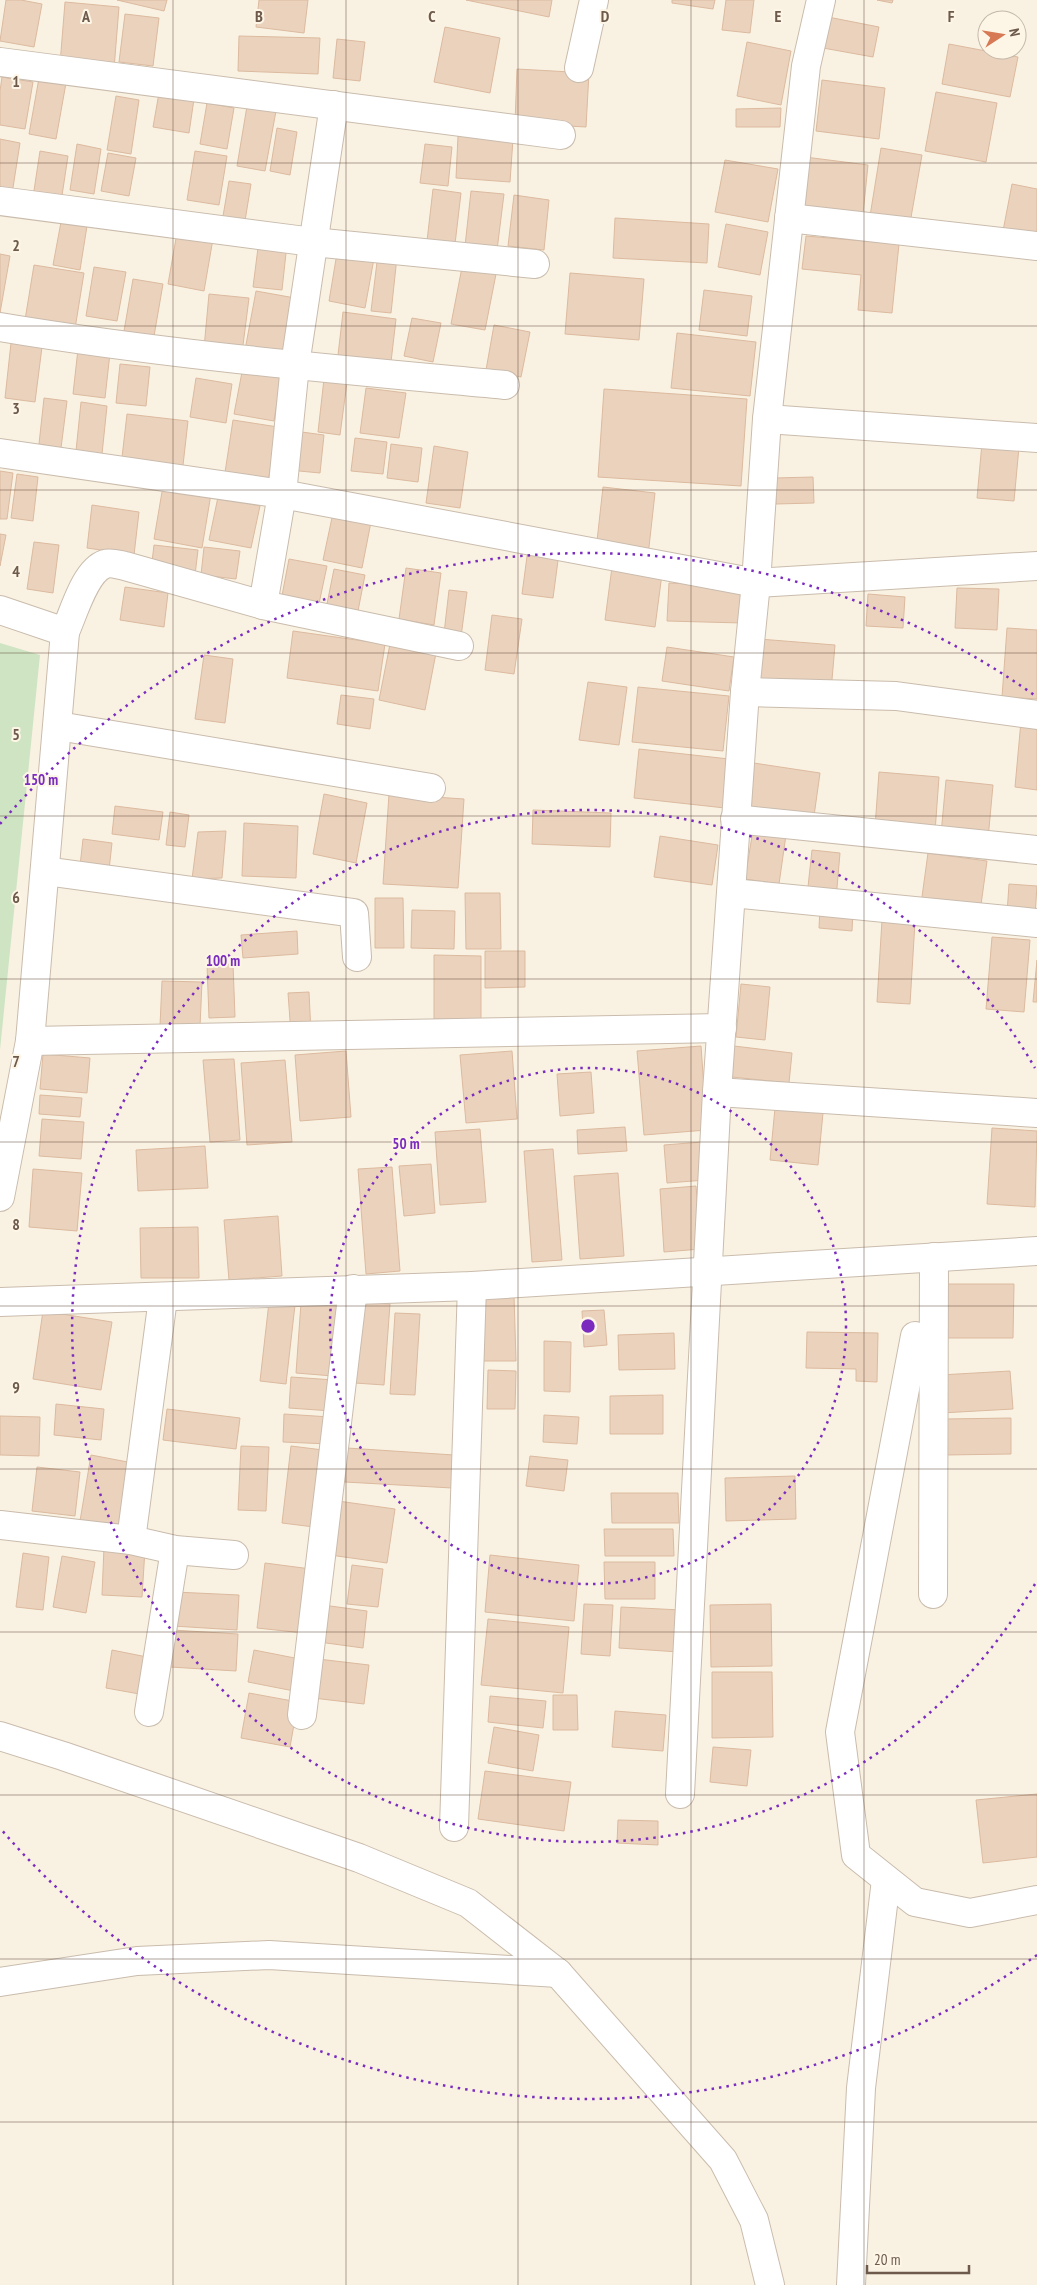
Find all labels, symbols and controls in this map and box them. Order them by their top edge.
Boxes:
text: A [81,6,91,26]
text: B [255,6,263,26]
text: C [428,6,436,26]
text: D [601,6,610,26]
text: E [775,6,782,26]
text: F [948,6,955,26]
north arrow [977,10,1027,60]
text: N [1005,27,1024,38]
text: 1 [12,71,20,91]
text: 2 [12,235,20,255]
text: 3 [12,398,20,418]
text: 4 [12,561,20,581]
text: 5 [12,724,20,744]
text: 150 m [24,770,58,789]
text: 6 [12,887,20,907]
text: 100 m [206,951,240,970]
text: 7 [12,1051,20,1071]
text: 50 m [392,1134,420,1153]
text: 8 [12,1214,20,1234]
centre of rings [579,1317,597,1335]
text: 9 [12,1377,20,1397]
scale bar [867,2242,970,2274]
text: 20 m [874,2250,900,2269]

